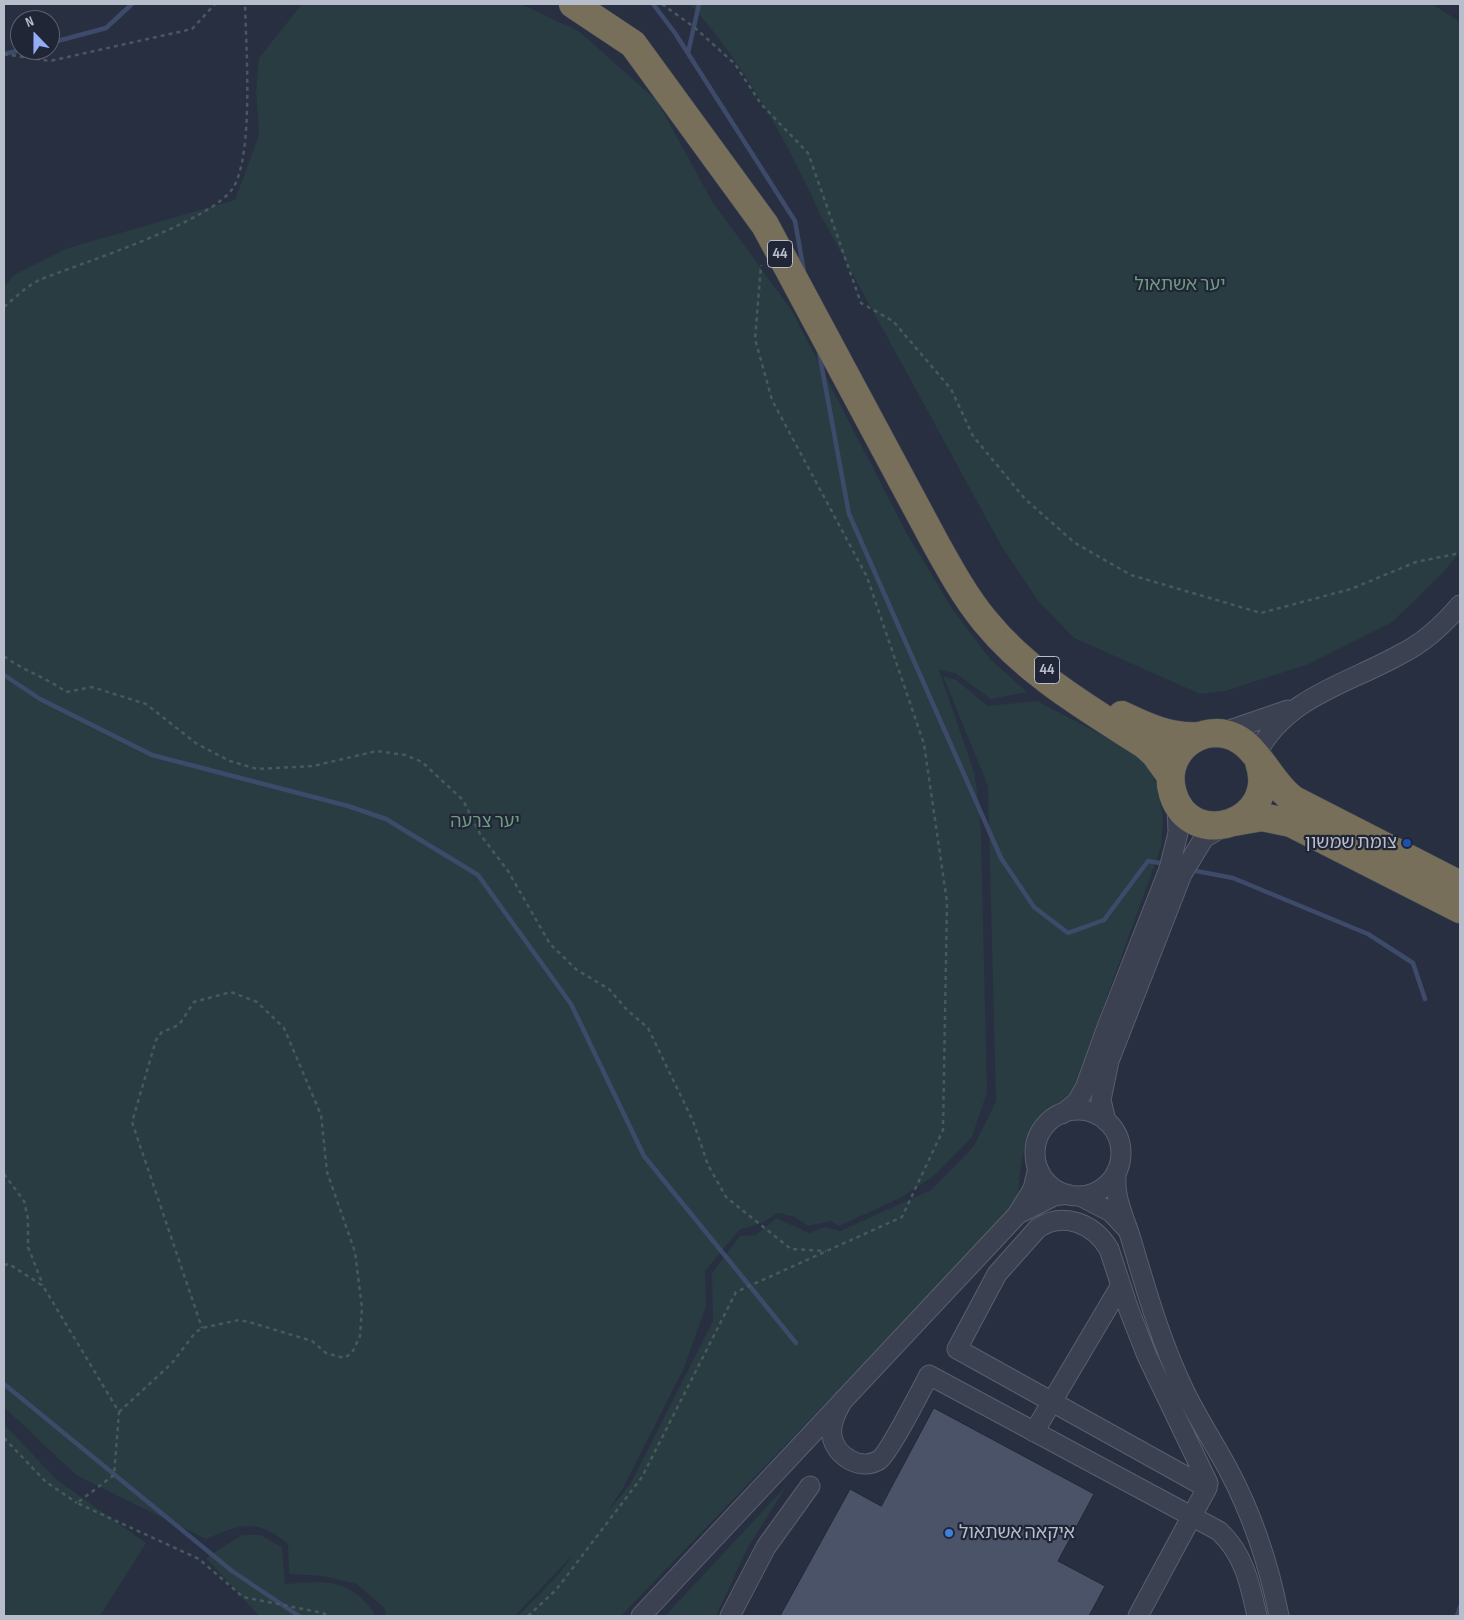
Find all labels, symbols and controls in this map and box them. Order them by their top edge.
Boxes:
north arrow [10,10,60,60]
text: N [23,12,36,31]
road number: 44 [768,240,792,268]
park label: יער אשתאול [1135,274,1225,296]
road number: 44 [1034,656,1060,684]
park label: יער צרעה [450,811,520,833]
place label: צומת שמשון [1305,832,1397,854]
marker: צומת שמשון [1401,837,1413,849]
place label: איקאה אשתאול [959,1522,1075,1544]
marker: איקאה אשתאול [943,1527,955,1539]

